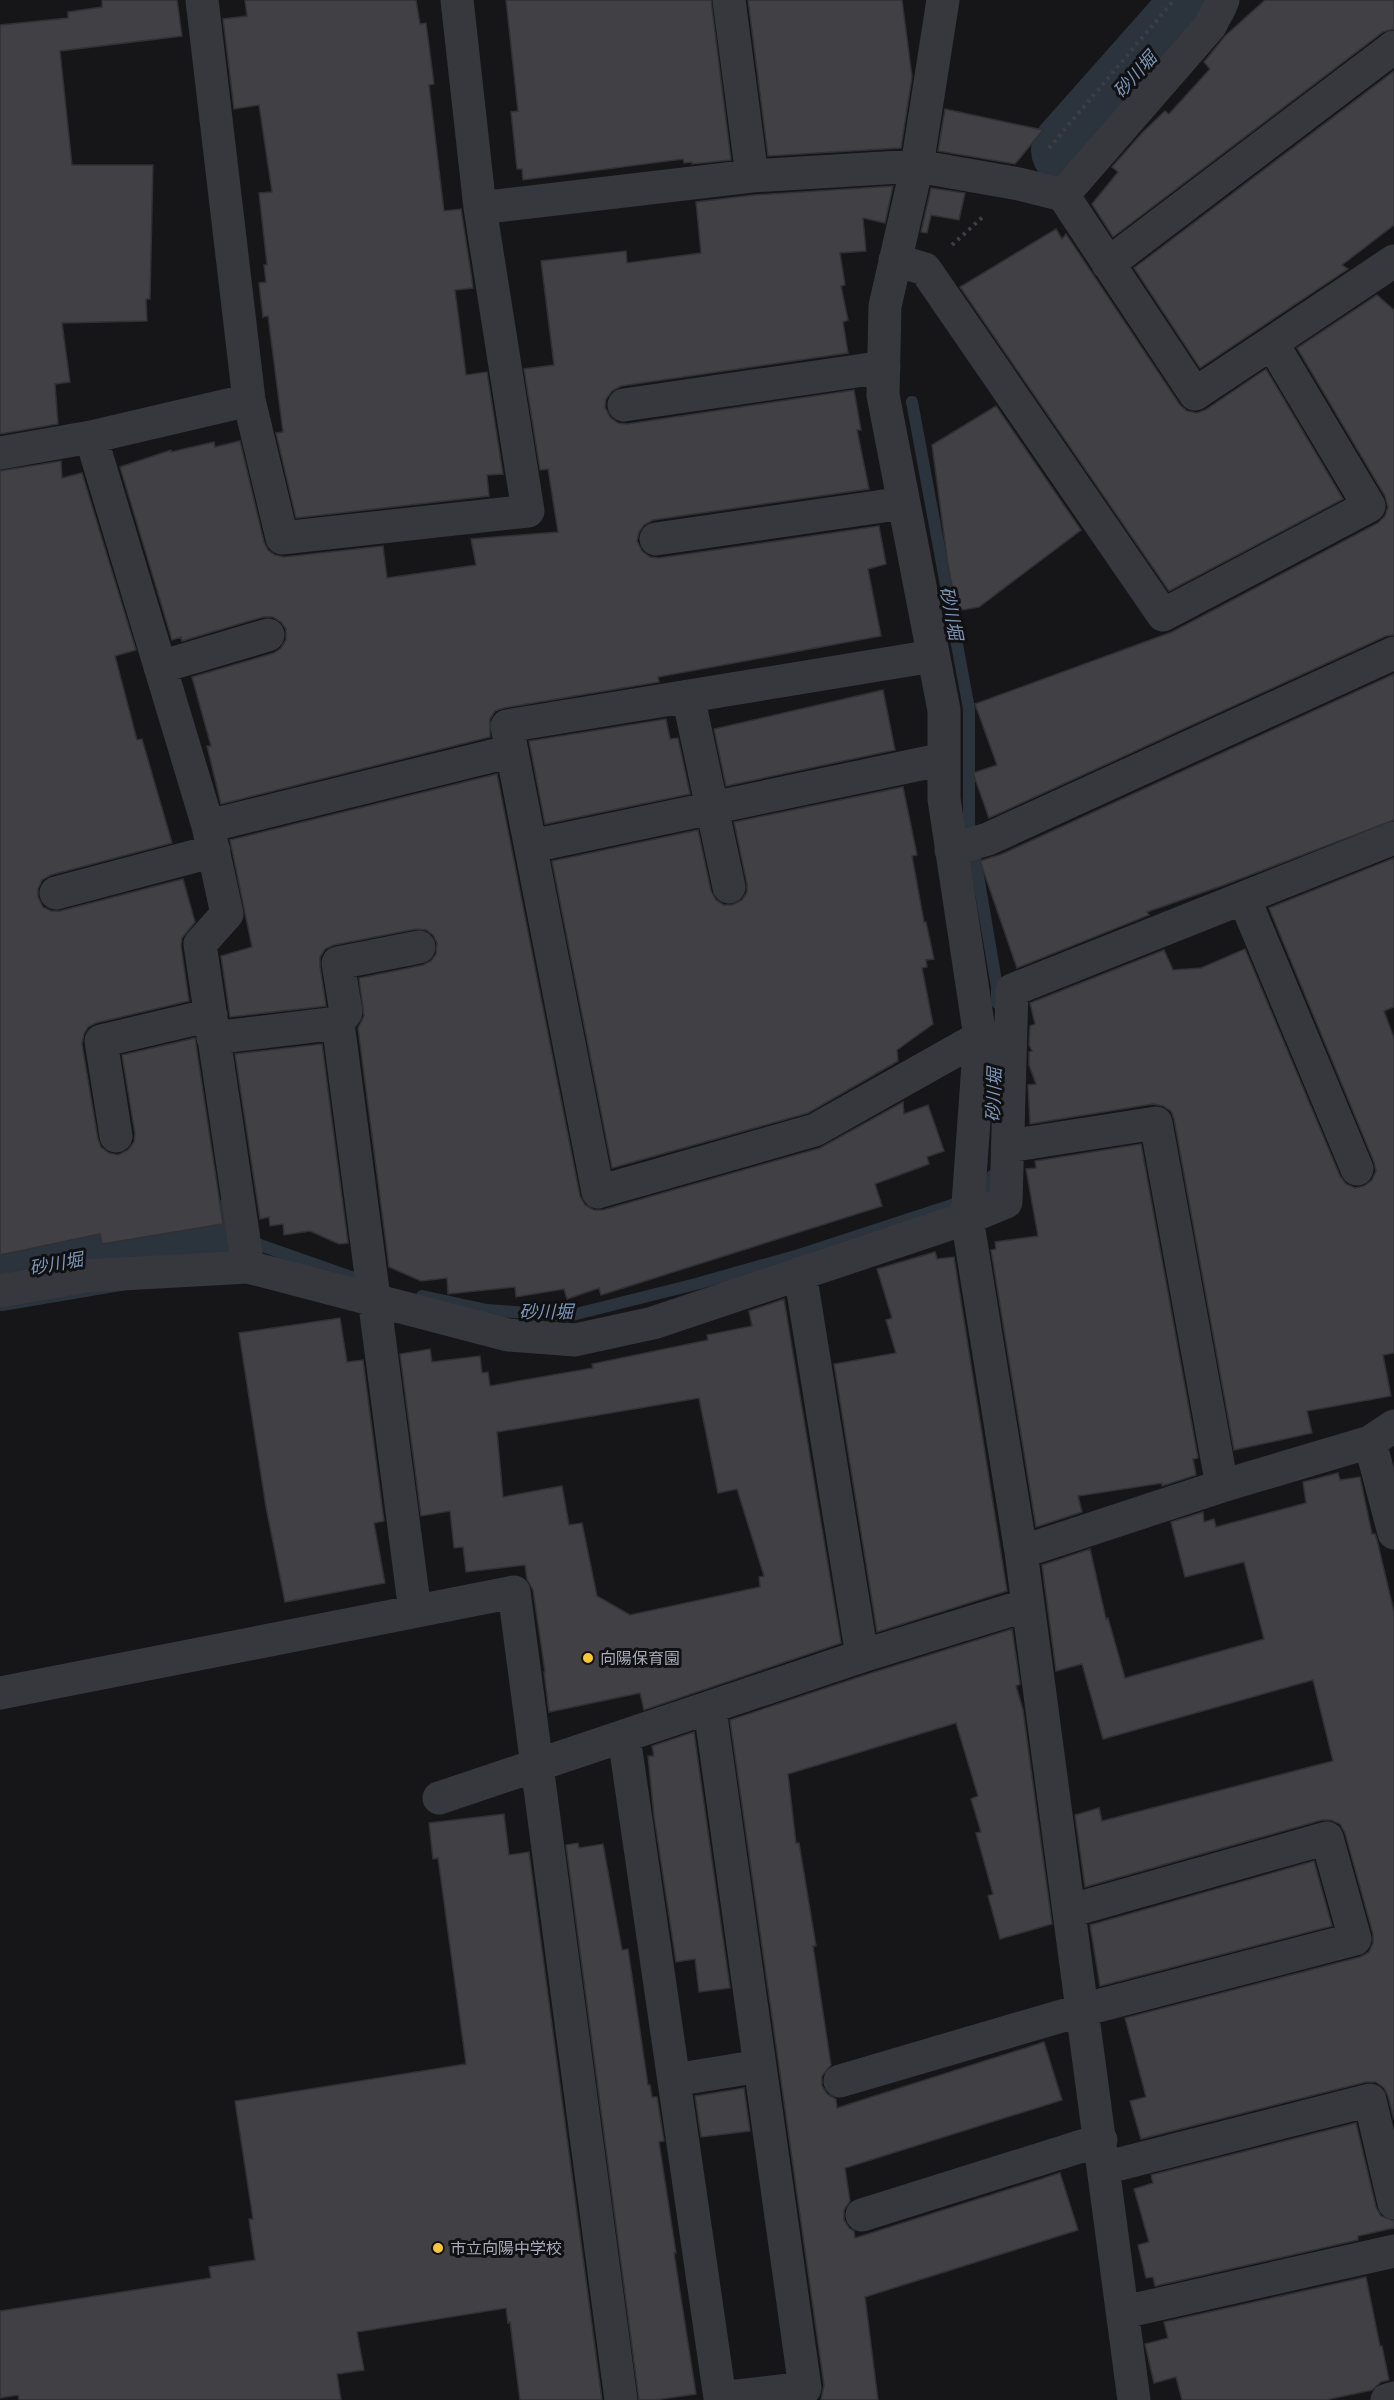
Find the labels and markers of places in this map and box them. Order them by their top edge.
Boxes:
place label: 向陽保育園 [600,1647,680,1670]
marker: 向陽保育園 [581,1651,595,1665]
place label: 市立向陽中学校 [450,2237,562,2260]
marker: 市立向陽中学校 [431,2241,445,2255]

